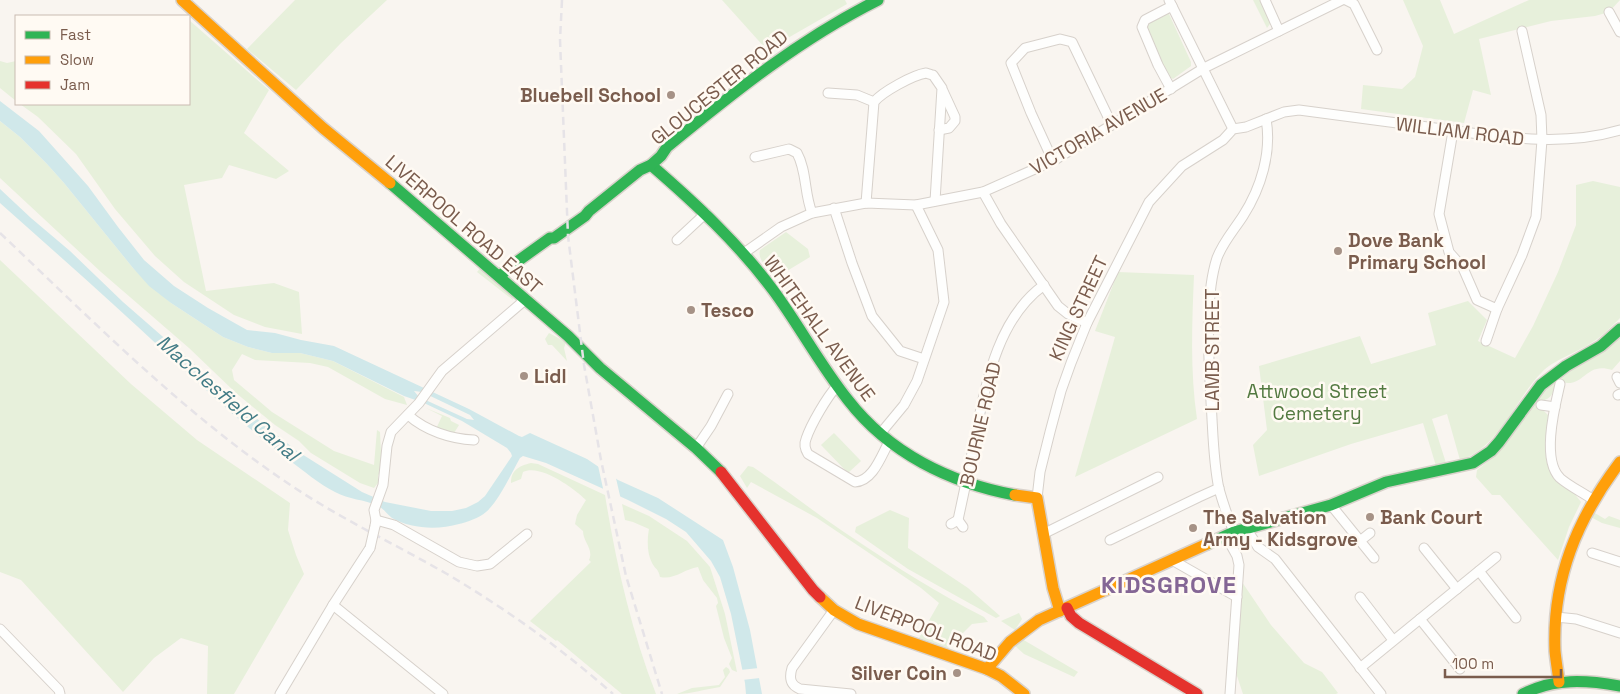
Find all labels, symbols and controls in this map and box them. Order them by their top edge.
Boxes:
legend [15,15,190,105]
street label: GLOUCESTER ROAD [646,24,793,151]
text: Fast [60,25,91,44]
text: Slow [60,50,94,69]
text: Jam [60,75,90,94]
street label: VICTORIA AVENUE [1025,82,1171,181]
place label: Bluebell School [520,83,661,108]
marker: Bluebell School [665,89,677,101]
street label: WILLIAM ROAD [1394,111,1525,152]
street label: LIVERPOOL ROAD EAST [380,149,547,299]
place label: Dove Bank Primary School [1348,228,1486,275]
marker: Dove Bank Primary School [1332,245,1344,257]
street label: WHITEHALL AVENUE [758,250,881,406]
street label: KING STREET [1043,252,1114,365]
street label: LAMB STREET [1200,288,1225,412]
place label: Tesco [701,298,754,323]
marker: Tesco [685,304,697,316]
water label: Macclesfield Canal [151,329,306,468]
street label: BOURNE ROAD [954,359,1007,489]
place label: Lidl [534,364,567,389]
marker: Lidl [518,370,530,382]
park label: Attwood Street Cemetery [1247,379,1387,426]
place label: The Salvation Army - Kidsgrove [1203,505,1358,552]
place label: Bank Court [1380,505,1483,530]
marker: Bank Court [1364,511,1376,523]
marker: The Salvation Army - Kidsgrove [1187,522,1199,534]
district label: KIDSGROVE [1101,569,1237,600]
street label: LIVERPOOL ROAD [851,590,1000,667]
scale bar [1445,646,1561,678]
text: 100 m [1452,654,1494,673]
place label: Silver Coin [851,661,947,686]
marker: Silver Coin [951,667,963,679]

